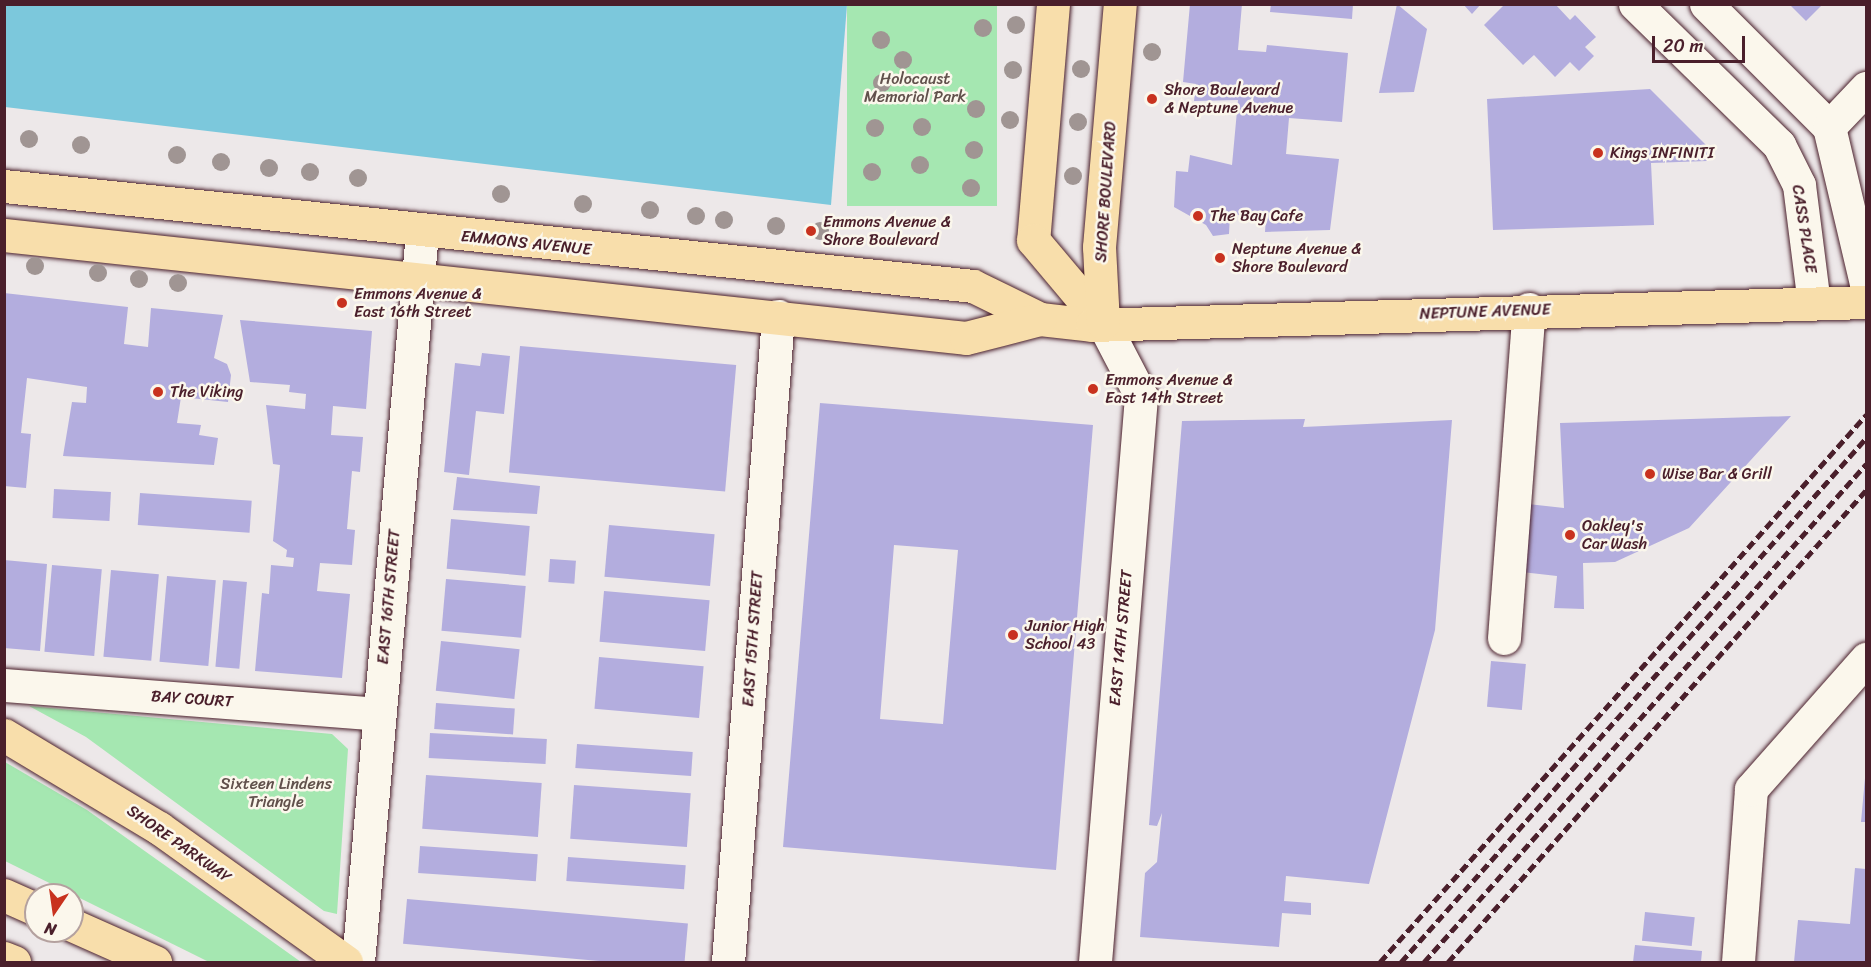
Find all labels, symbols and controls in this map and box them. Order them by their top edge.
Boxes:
scale bar [1655,24,1748,62]
text: 20 m [1663,30,1703,62]
park label: Holocaust Memorial Park [864,69,966,107]
place label: Shore Boulevard & Neptune Avenue [1164,80,1293,118]
marker: Shore Boulevard & Neptune Avenue [1145,92,1159,106]
street label: SHORE BOULEVARD [1092,121,1120,263]
place label: Kings INFINITI [1610,143,1714,163]
marker: Kings INFINITI [1591,146,1605,160]
street label: CASS PLACE [1788,183,1820,275]
place label: The Bay Cafe [1210,206,1304,226]
marker: The Bay Cafe [1191,209,1205,223]
place label: Emmons Avenue & Shore Boulevard [823,212,950,250]
marker: Emmons Avenue & Shore Boulevard [804,224,818,238]
street label: EMMONS AVENUE [460,227,592,259]
place label: Neptune Avenue & Shore Boulevard [1232,239,1361,277]
marker: Neptune Avenue & Shore Boulevard [1213,251,1227,265]
place label: Emmons Avenue & East 16th Street [354,284,481,322]
marker: Emmons Avenue & East 16th Street [335,296,349,310]
street label: NEPTUNE AVENUE [1419,300,1551,324]
place label: Emmons Avenue & East 14th Street [1105,370,1232,408]
place label: The Viking [170,382,243,402]
marker: Emmons Avenue & East 14th Street [1086,382,1100,396]
marker: The Viking [151,385,165,399]
place label: Wise Bar & Grill [1662,464,1772,484]
marker: Wise Bar & Grill [1643,467,1657,481]
place label: Oakley's Car Wash [1582,516,1647,554]
street label: EAST 16TH STREET [373,528,405,666]
marker: Oakley's Car Wash [1563,528,1577,542]
street label: EAST 14TH STREET [1105,568,1137,708]
street label: EAST 15TH STREET [739,570,767,708]
place label: Junior High School 43 [1025,616,1105,654]
marker: Junior High School 43 [1006,628,1020,642]
street label: BAY COURT [150,687,234,711]
park label: Sixteen Lindens Triangle [220,774,332,812]
street label: SHORE PARKWAY [123,801,235,887]
north arrow [24,883,84,943]
text: N [42,914,59,944]

